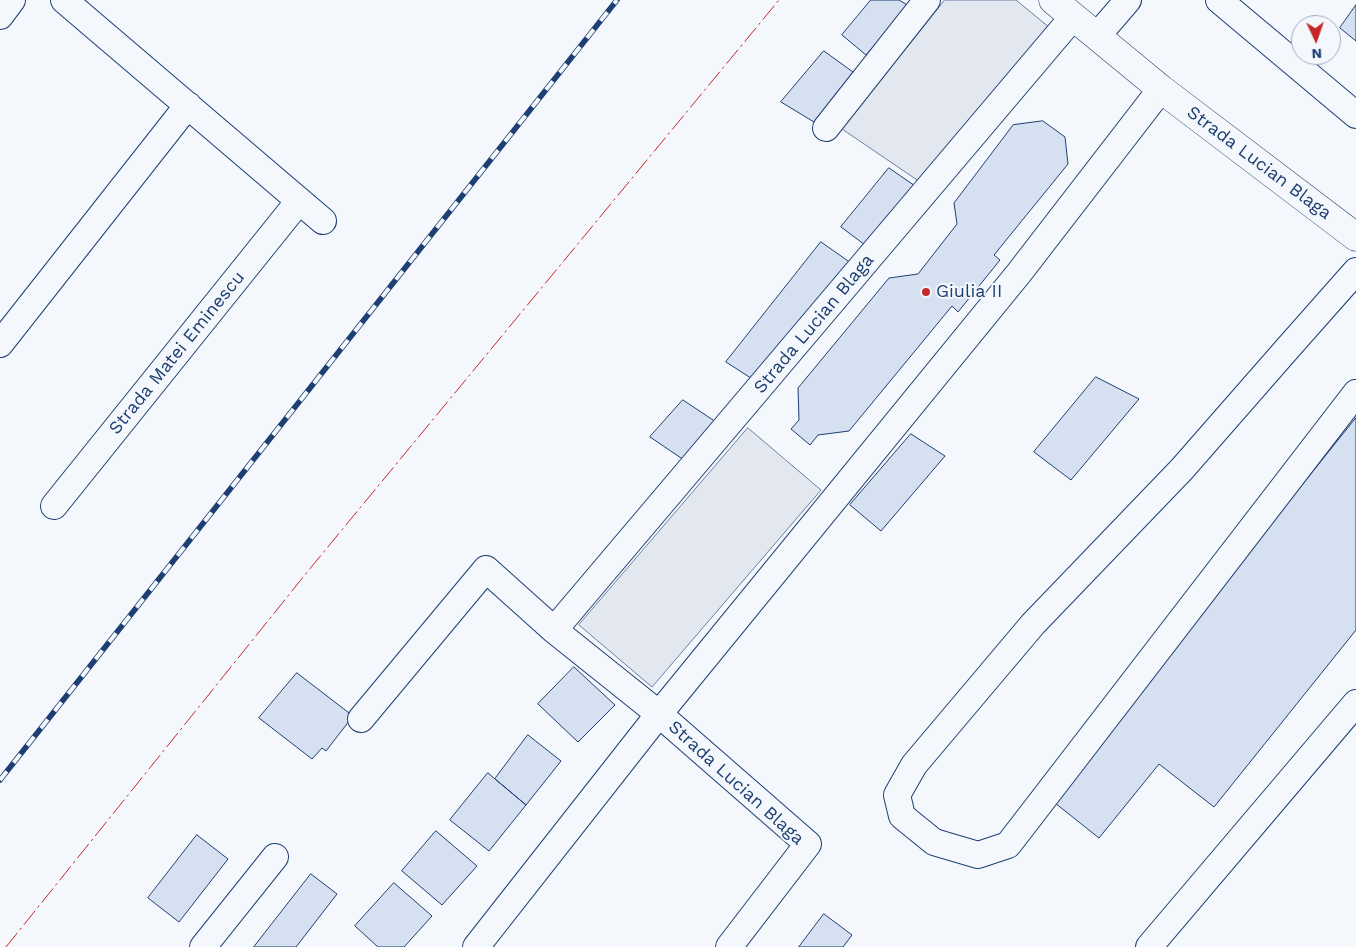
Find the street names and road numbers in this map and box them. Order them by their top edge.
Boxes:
street label: Strada Lucian Blaga [1183,102,1335,224]
street label: Strada Lucian Blaga [749,250,879,398]
street label: Strada Matei Eminescu [105,267,249,439]
street label: Strada Lucian Blaga [664,716,808,850]

